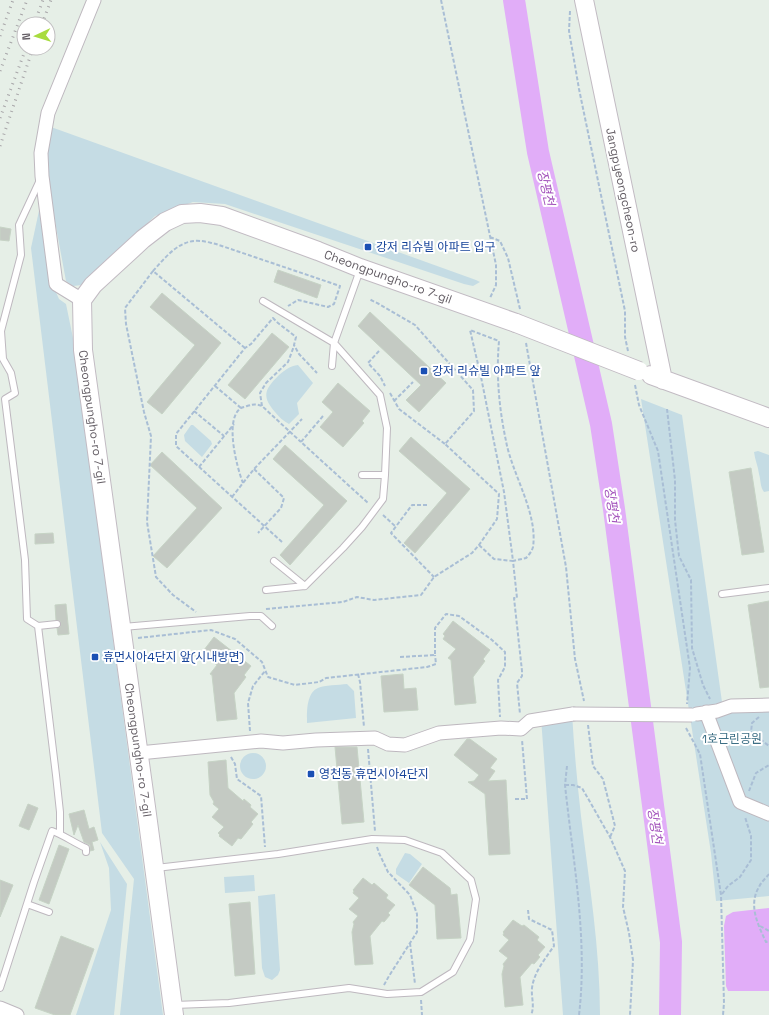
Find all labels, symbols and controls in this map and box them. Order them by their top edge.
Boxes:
north arrow [16,16,56,56]
text: N [19,33,33,41]
street label: Jangpyeongcheon-ro [602,126,644,254]
water label: 장평천 [534,169,559,208]
place label: 강저 리슈빌 아파트 입구 [376,239,496,255]
marker: 강저 리슈빌 아파트 입구 [363,242,373,252]
street label: Cheongpungho-ro 7-gil [322,246,454,308]
street label: Cheongpungho-ro 7-gil [75,349,109,485]
place label: 강저 리슈빌 아파트 앞 [432,363,541,379]
marker: 강저 리슈빌 아파트 앞 [419,366,429,376]
water label: 장평천 [601,486,623,525]
place label: 휴먼시아4단지 앞(시내방면) [103,649,244,665]
marker: 휴먼시아4단지 앞(시내방면) [90,652,100,662]
street label: Cheongpungho-ro 7-gil [121,682,155,818]
park label: 1호근린공원 [702,731,762,747]
place label: 영천동 휴먼시아4단지 [319,766,429,782]
marker: 영천동 휴먼시아4단지 [306,769,316,779]
water label: 장평천 [644,807,666,846]

